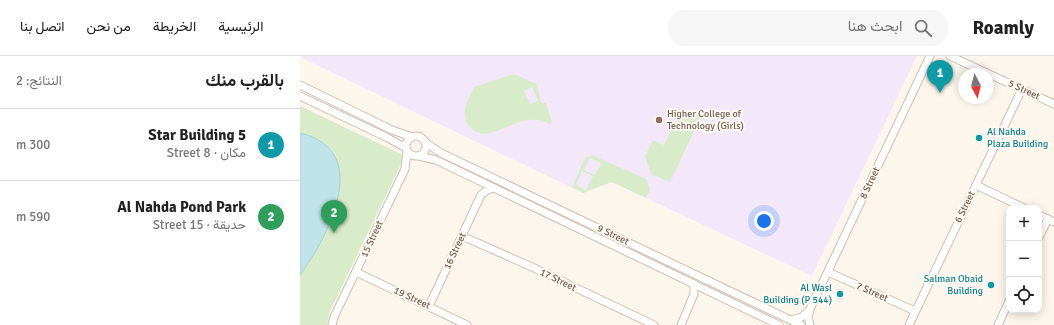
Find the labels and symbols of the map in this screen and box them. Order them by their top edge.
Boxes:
pin: 1 [927,60,953,93]
north arrow [958,68,994,104]
street label: 5 Street [1006,77,1042,103]
place label: Higher College of Technology (Girls) [667,108,744,132]
marker: Higher College of Technology (Girls) [654,115,664,125]
place label: Al Nahda Plaza Building [987,126,1048,150]
marker: Al Nahda Plaza Building [974,133,984,143]
street label: 8 Street [857,165,883,201]
street label: 6 Street [952,189,978,225]
pin: 2 [321,200,347,233]
your location [754,211,774,231]
street label: 15 Street [358,218,386,259]
street label: 9 Street [595,222,631,248]
street label: 16 Street [441,230,469,271]
street label: 17 Street [538,266,579,294]
place label: Salman Obaid Building [924,273,983,297]
street label: 7 Street [854,280,890,305]
marker: Salman Obaid Building [986,280,996,290]
place label: Al Wasl Building (P 544) [763,282,832,306]
street label: 19 Street [392,284,433,312]
marker: Al Wasl Building (P 544) [835,289,845,299]

